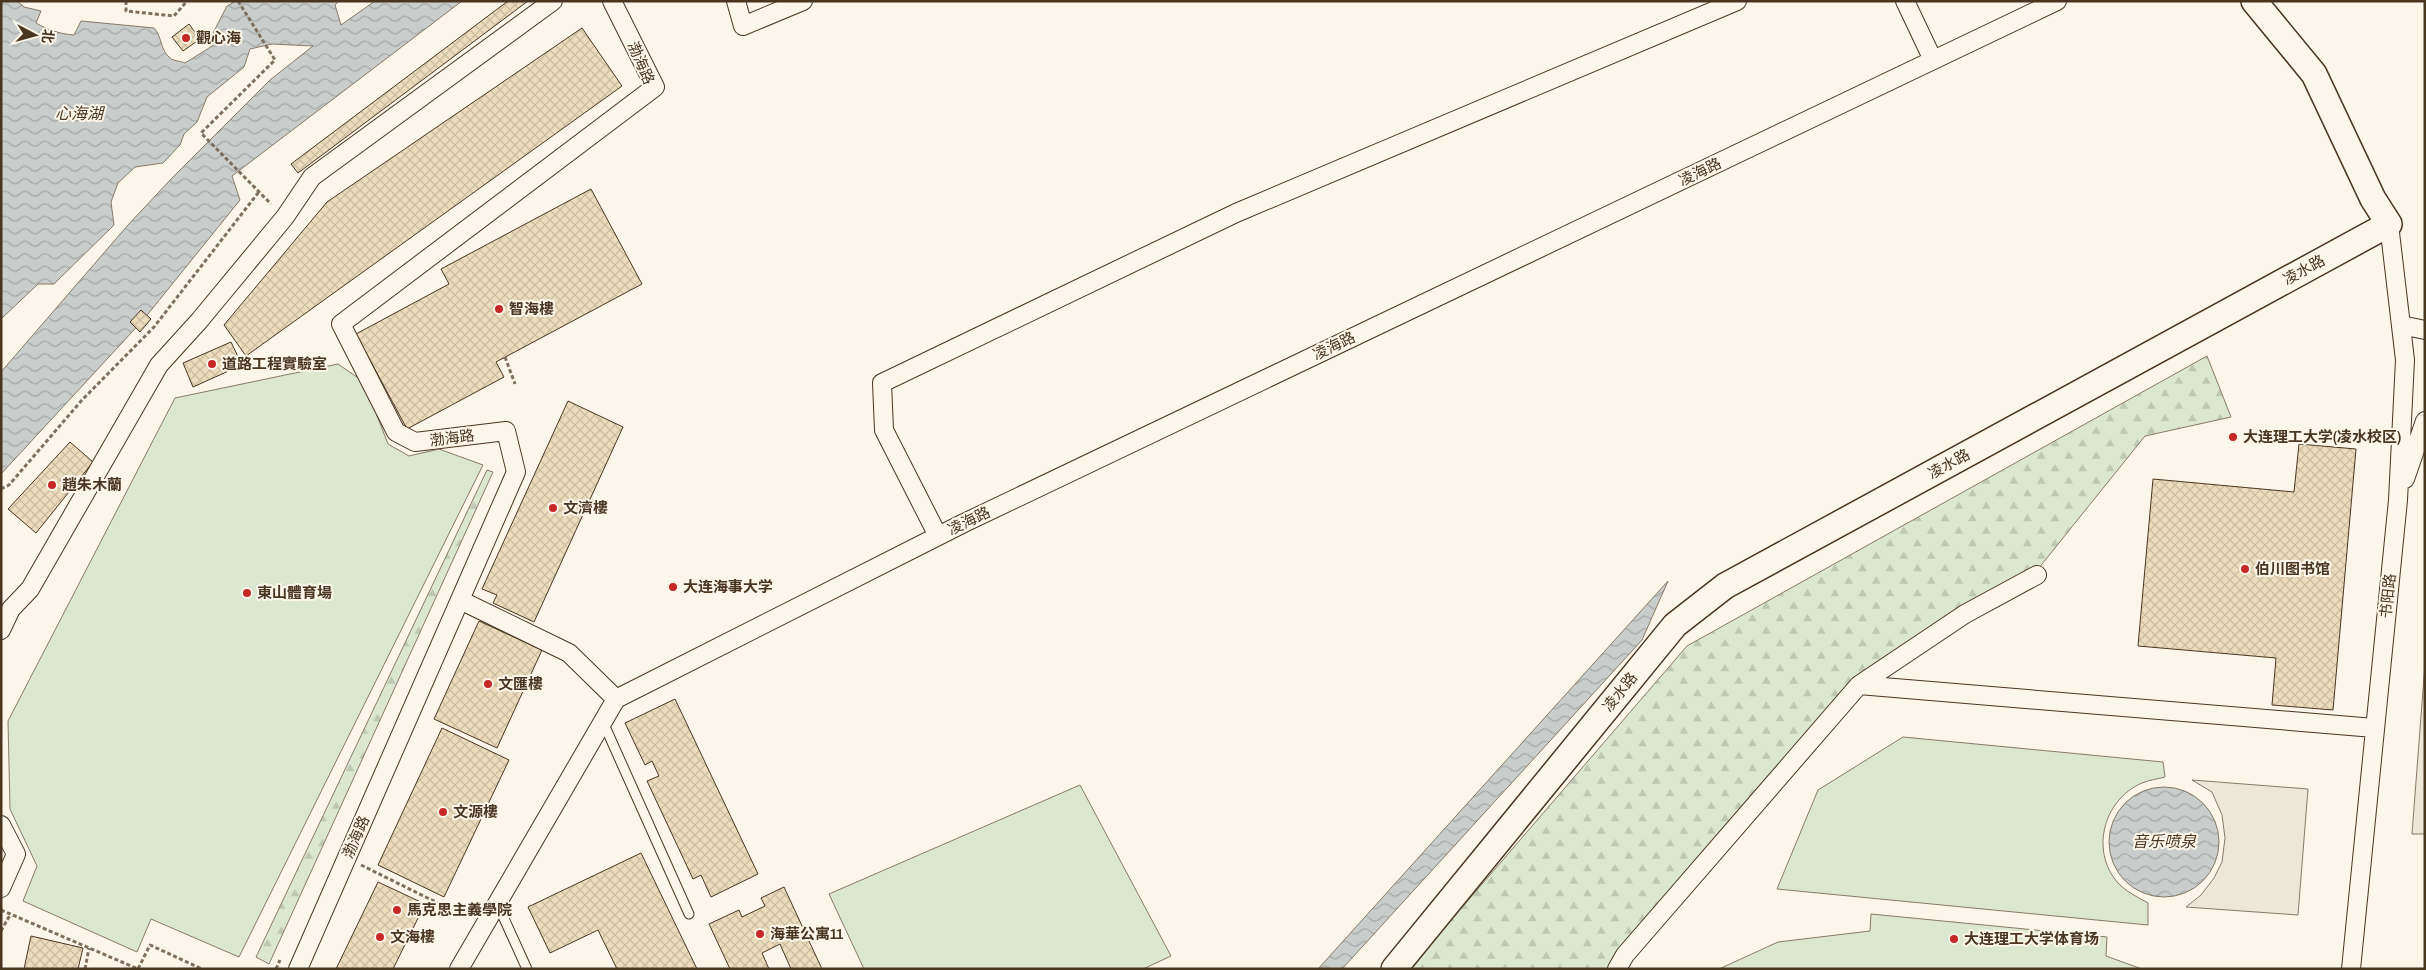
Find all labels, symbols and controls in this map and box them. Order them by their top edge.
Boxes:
north arrow [10,10,60,60]
place label: 觀心海 [196,27,241,48]
text: 北 [38,28,58,44]
marker: 觀心海 [180,32,192,44]
street label: 渤海路 [623,38,660,88]
water label: 心海湖 [55,102,106,124]
street label: 凌海路 [1675,152,1725,191]
street label: 凌水路 [2279,249,2329,290]
place label: 智海樓 [509,298,554,319]
marker: 智海樓 [493,303,505,315]
street label: 凌海路 [1309,326,1359,365]
place label: 道路工程實驗室 [222,353,327,374]
marker: 道路工程實驗室 [206,358,218,370]
street label: 渤海路 [428,424,476,451]
place label: 大连理工大学(凌水校区) [2243,426,2401,447]
marker: 大连理工大学(凌水校区) [2227,431,2239,443]
street label: 凌水路 [1924,443,1974,484]
place label: 趙朱木蘭 [62,474,122,495]
marker: 趙朱木蘭 [46,479,58,491]
place label: 文濟樓 [563,497,608,518]
street label: 凌海路 [944,501,994,540]
marker: 文濟樓 [547,502,559,514]
place label: 伯川图书馆 [2255,558,2330,579]
marker: 伯川图书馆 [2239,563,2251,575]
street label: 书阳路 [2375,572,2400,619]
place label: 大连海事大学 [683,576,773,597]
marker: 大连海事大学 [667,581,679,593]
place label: 東山體育場 [257,582,332,603]
marker: 東山體育場 [241,587,253,599]
street label: 凌水路 [1597,668,1642,716]
place label: 文匯樓 [498,673,543,694]
marker: 文匯樓 [482,678,494,690]
place label: 文源樓 [453,801,498,822]
marker: 文源樓 [437,806,449,818]
street label: 渤海路 [337,812,374,862]
water label: 音乐喷泉 [2132,830,2197,852]
place label: 馬克思主義學院 [407,899,512,920]
marker: 馬克思主義學院 [391,904,403,916]
place label: 海華公寓11 [770,923,843,944]
place label: 文海樓 [390,926,435,947]
marker: 海華公寓11 [754,928,766,940]
place label: 大连理工大学体育场 [1964,928,2099,949]
marker: 文海樓 [374,931,386,943]
marker: 大连理工大学体育场 [1948,933,1960,945]

